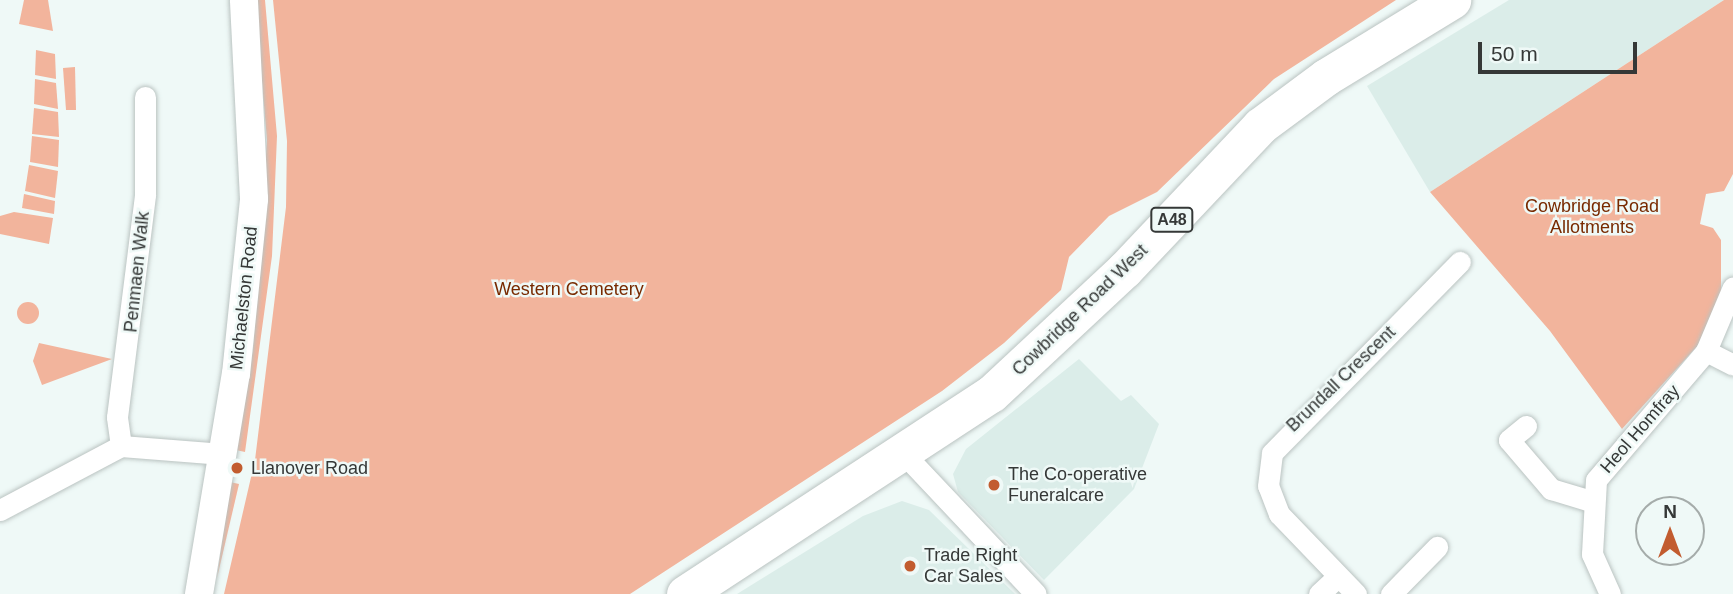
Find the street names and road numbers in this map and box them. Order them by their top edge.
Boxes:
road number: A48 [1149,208,1195,232]
street label: Penmaen Walk [120,211,154,333]
street label: Michaelston Road [226,225,262,371]
street label: Cowbridge Road West [1008,240,1152,380]
street label: Brundall Crescent [1282,322,1400,436]
street label: Heol Homfray [1596,380,1684,478]

